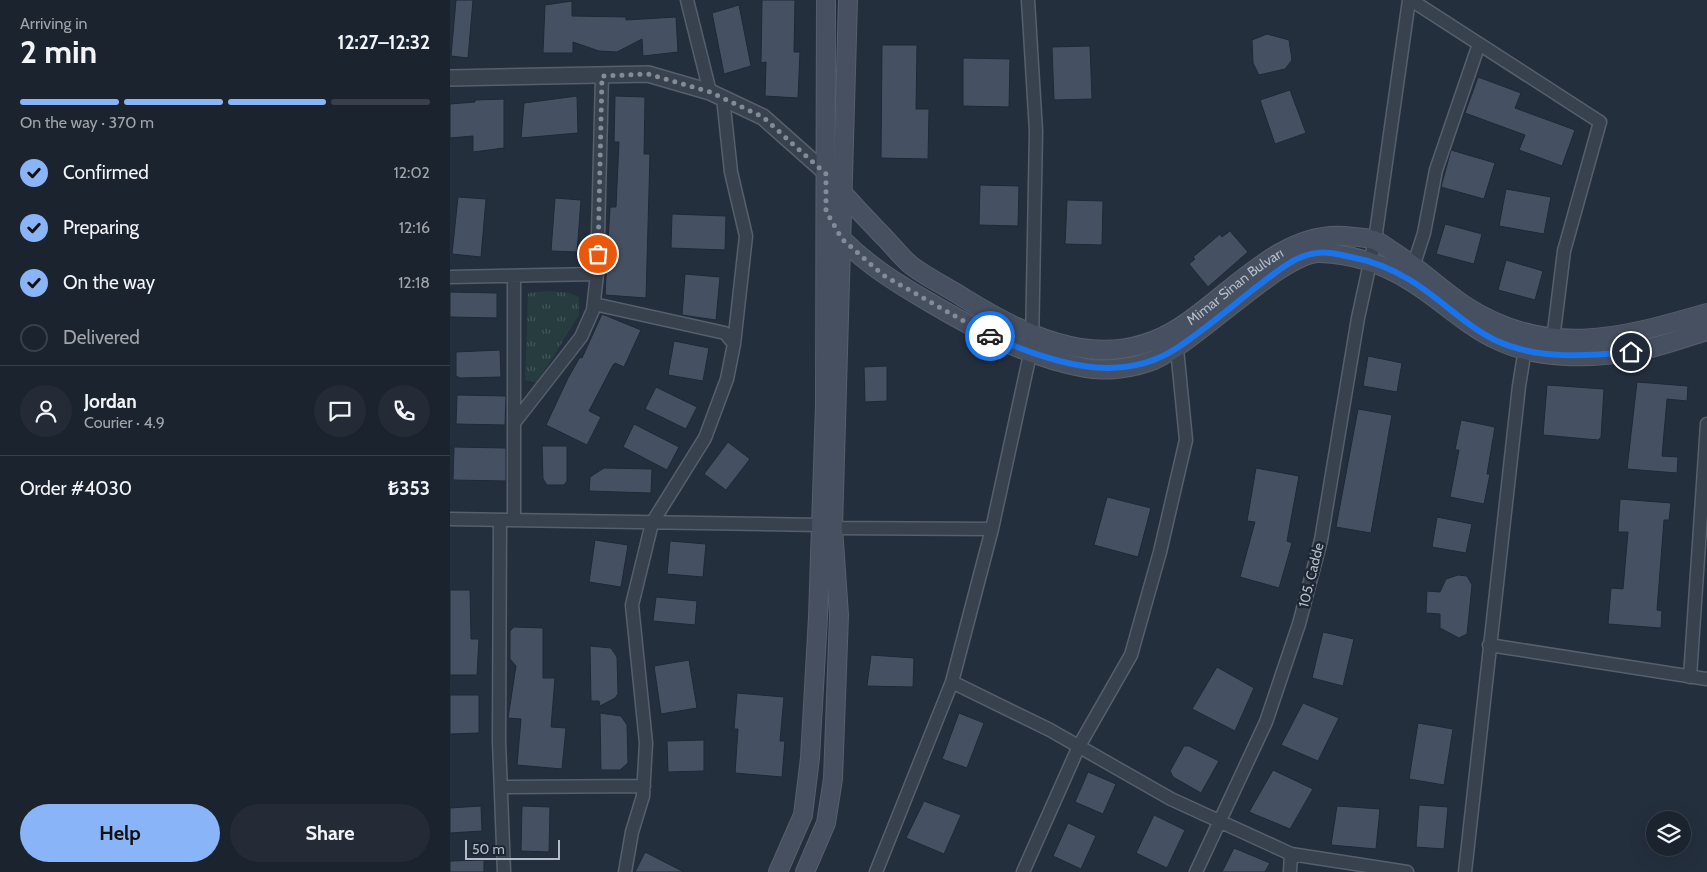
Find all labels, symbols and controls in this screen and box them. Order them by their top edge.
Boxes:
text: Arriving in [20,14,87,33]
text: 12:27–12:32 [337,31,430,54]
text: 2 min [20,32,97,71]
text: On the way · 370 m [20,113,154,132]
icon: check [20,159,48,187]
text: Confirmed [63,161,149,184]
text: 12:02 [394,163,430,182]
icon: check [20,214,48,242]
text: Preparing [63,216,139,239]
text: 12:16 [399,218,430,237]
pin [577,233,619,275]
icon: bag [584,240,612,268]
street label: Mimar Sinan Bulvarı [1183,244,1287,329]
icon: check [20,269,48,297]
text: On the way [63,271,155,294]
text: 12:18 [398,273,430,292]
courier [965,311,1015,361]
icon: car [976,322,1004,350]
text: Delivered [63,326,140,349]
pin [1610,331,1652,373]
icon: home [1617,338,1645,366]
button: person [20,385,72,437]
button: chat [314,385,366,437]
button: phone [378,385,430,437]
text: Jordan [84,390,137,413]
text: Courier · 4.9 [84,413,165,432]
text: Order #4030 [20,477,132,500]
text: ₺353 [388,477,430,500]
street label: 105. Cadde [1294,541,1328,609]
button: Help [20,804,220,862]
button: Share [230,804,430,862]
map controls [1646,811,1691,856]
button: layers [1646,811,1691,856]
scale bar [465,837,560,860]
text: 50 m [472,840,505,858]

